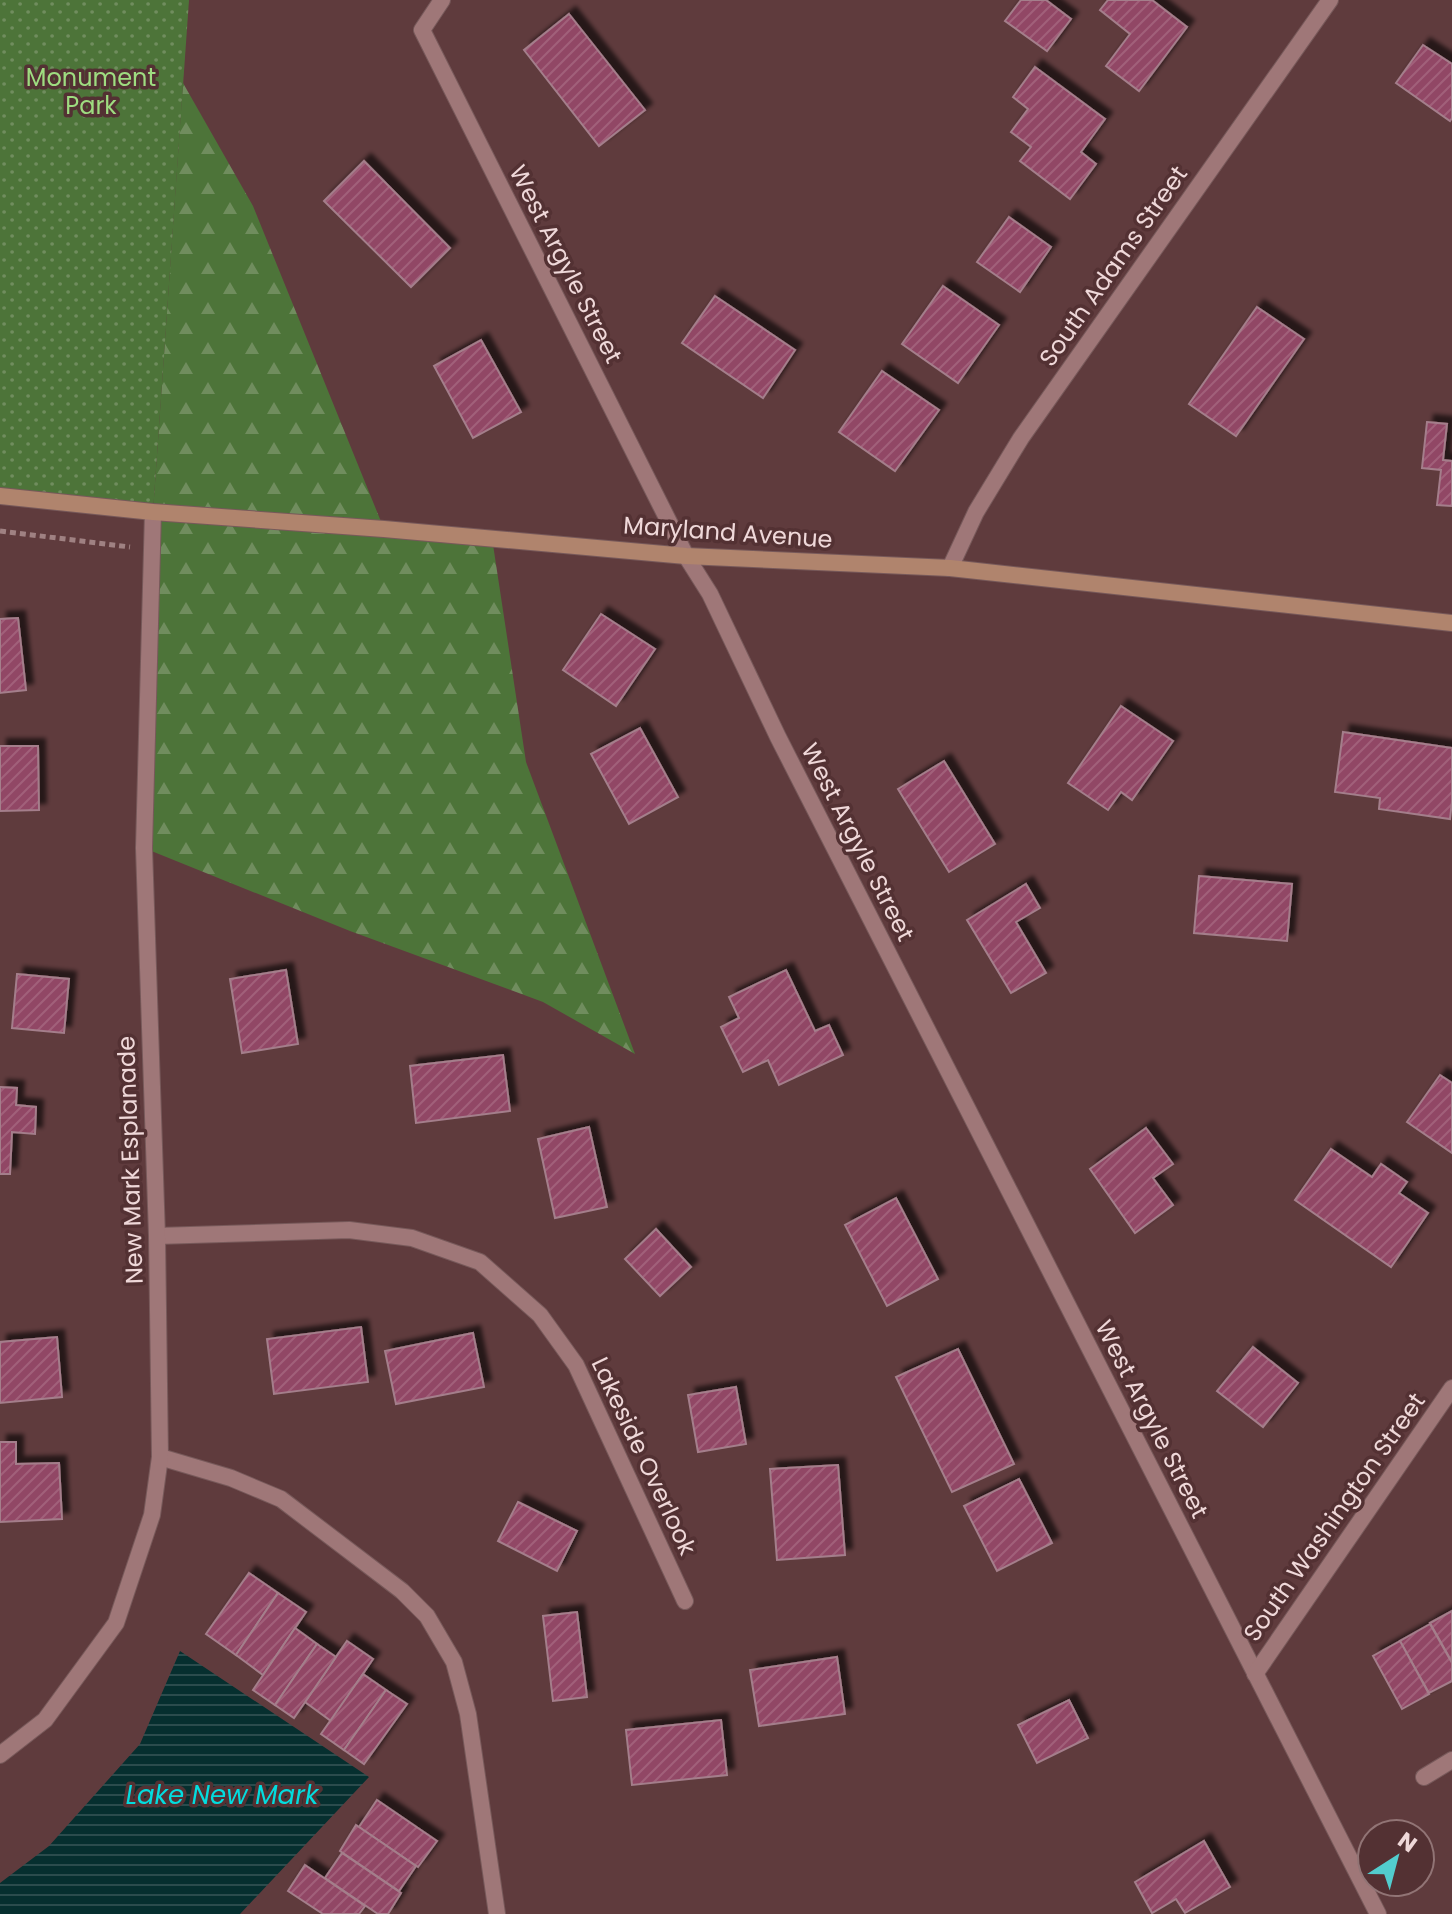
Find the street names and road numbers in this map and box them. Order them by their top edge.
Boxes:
street label: West Argyle Street [502,159,630,369]
street label: South Adams Street [1031,159,1195,373]
street label: Maryland Avenue [622,508,834,556]
street label: West Argyle Street [794,737,922,947]
street label: New Mark Esplanade [109,1035,151,1285]
street label: West Argyle Street [1088,1314,1216,1524]
street label: Lakeside Overlook [584,1352,705,1561]
street label: South Washington Street [1235,1386,1433,1648]

